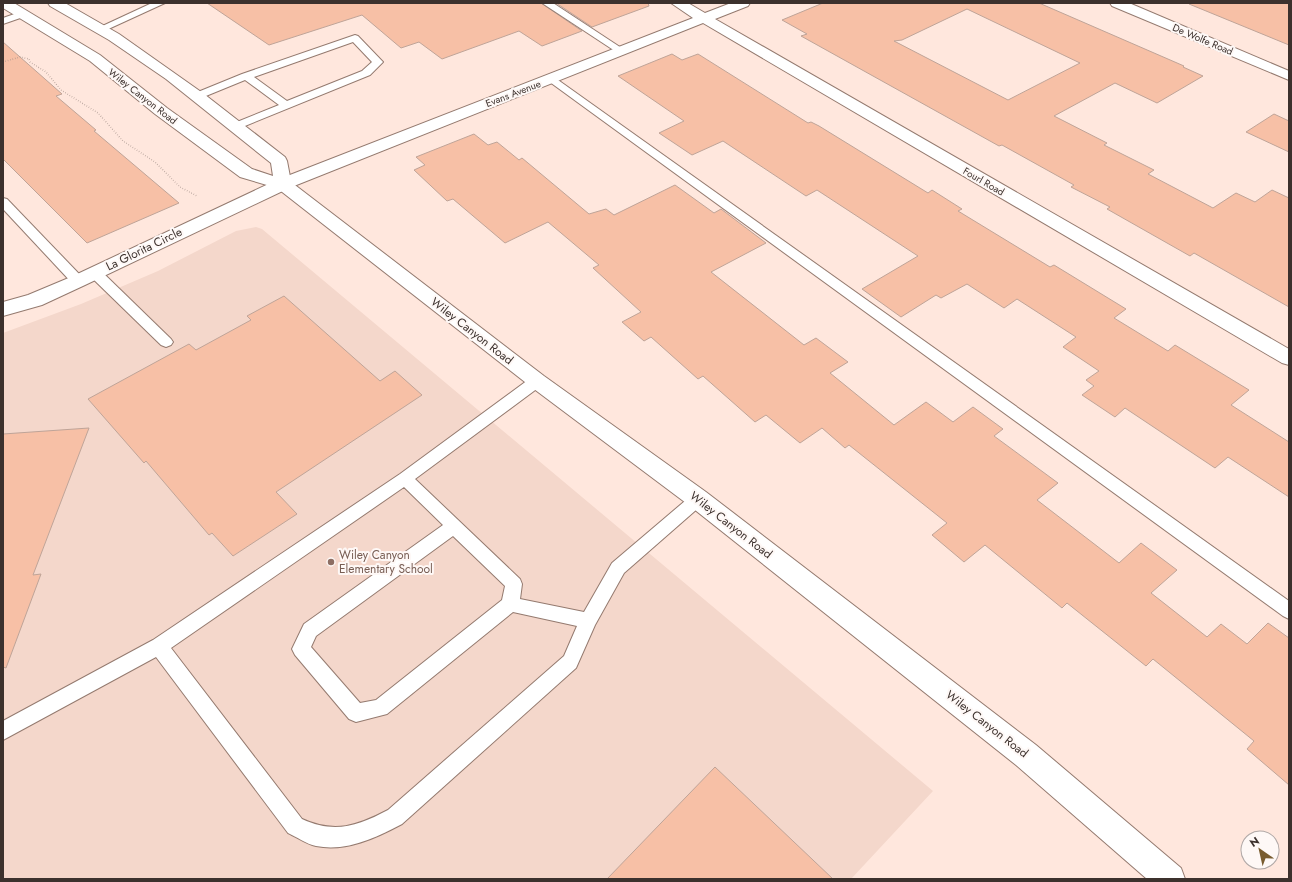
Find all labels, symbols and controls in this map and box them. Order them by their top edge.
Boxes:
street label: De Wolfe Road [1170,20,1235,59]
street label: Wiley Canyon Road [105,65,180,128]
street label: Evans Avenue [483,76,543,111]
street label: Fourl Road [960,164,1007,199]
street label: La Glorita Circle [103,223,185,275]
street label: Wiley Canyon Road [427,293,517,369]
street label: Wiley Canyon Road [686,487,776,563]
place label: Wiley Canyon Elementary School [339,546,433,578]
marker: Wiley Canyon Elementary School [326,557,336,567]
street label: Wiley Canyon Road [942,686,1032,762]
north arrow [1240,830,1280,870]
text: N [1246,833,1263,851]

